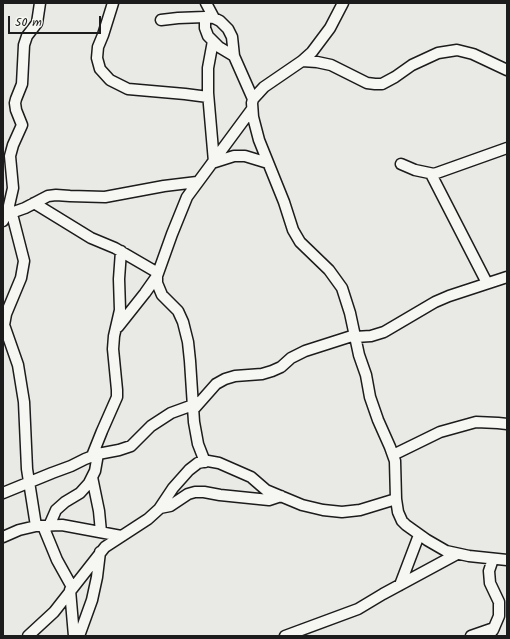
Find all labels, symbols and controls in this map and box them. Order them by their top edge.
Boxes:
scale bar [10,8,103,34]
text: 50 m [15,13,42,32]

